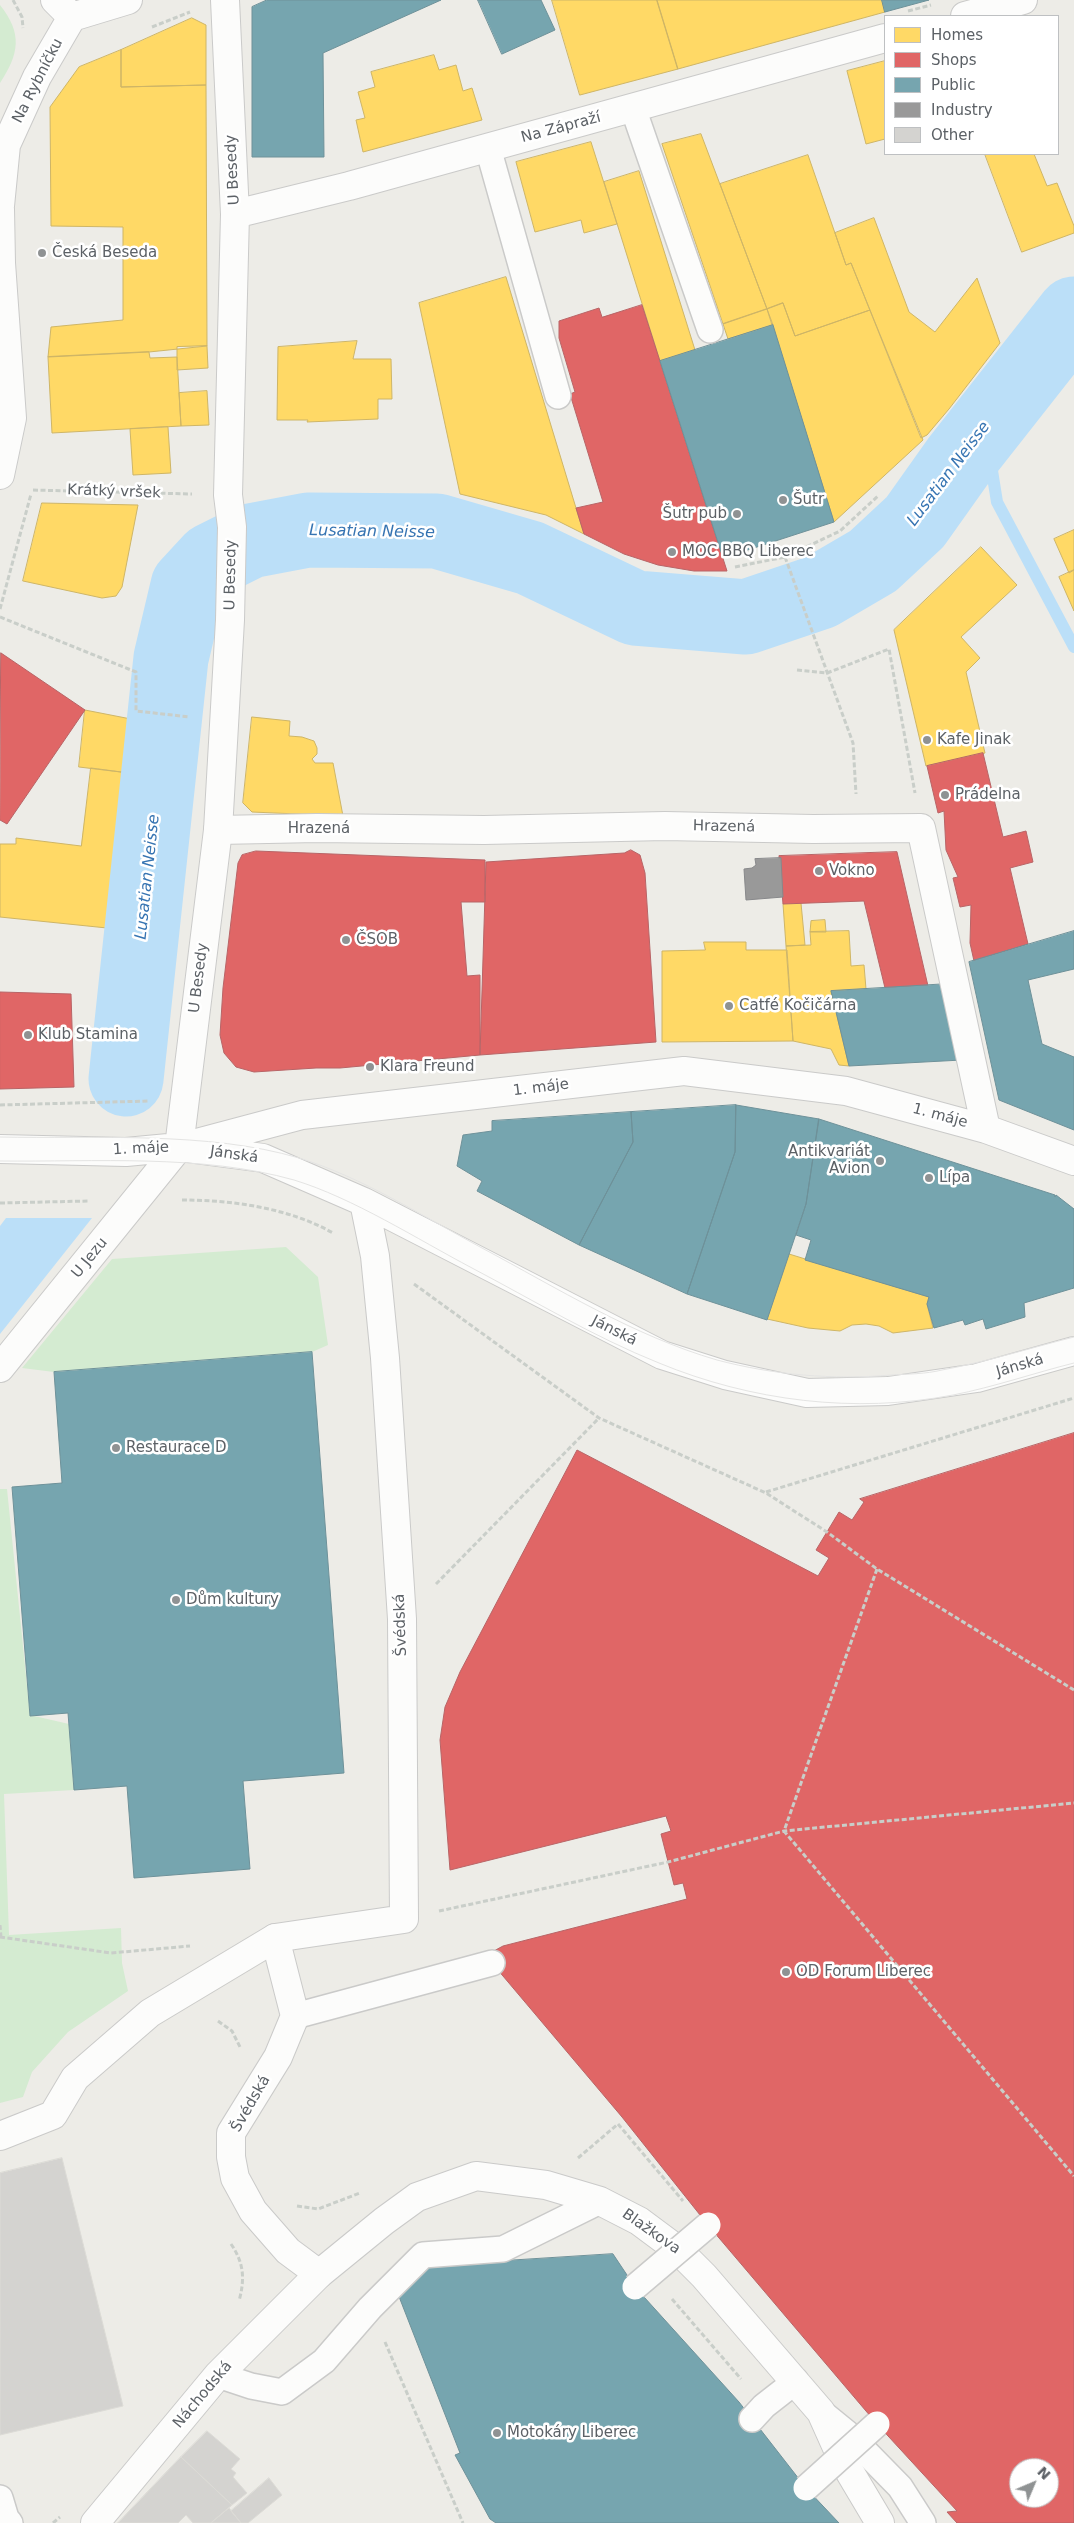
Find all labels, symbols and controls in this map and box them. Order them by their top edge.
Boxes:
legend [884,15,1059,155]
text: Homes [931,26,983,44]
street label: Na Rybníčku [9,36,67,126]
text: Shops [931,51,977,69]
text: Public [931,76,975,94]
text: Industry [931,101,993,119]
street label: Na Zápraží [519,109,603,147]
text: Other [931,126,974,144]
street label: U Besedy [222,134,244,206]
place label: Česká Beseda [52,244,157,262]
marker: Česká Beseda [36,247,48,259]
water label: Lusatian Neisse [904,418,994,530]
street label: Krátký vršek [67,481,161,503]
place label: Šutr [793,491,824,509]
marker: Šutr [777,494,789,506]
place label: Šutr pub [663,505,727,523]
marker: Šutr pub [731,508,743,520]
water label: Lusatian Neisse [309,521,435,543]
street label: U Besedy [221,539,241,611]
place label: MOC BBQ Liberec [682,543,814,561]
marker: MOC BBQ Liberec [666,546,678,558]
place label: Kafe Jinak [937,731,1011,749]
marker: Kafe Jinak [921,734,933,746]
place label: Prádelna [955,786,1021,804]
marker: Prádelna [939,789,951,801]
water label: Lusatian Neisse [132,813,164,941]
street label: Hrazená [693,817,755,837]
street label: Hrazená [288,820,350,838]
place label: Vokno [829,862,875,880]
marker: Vokno [813,865,825,877]
place label: ČSOB [356,931,398,949]
marker: ČSOB [340,934,352,946]
street label: U Besedy [186,942,212,1014]
place label: Catfé Kočičárna [739,997,857,1015]
marker: Catfé Kočičárna [723,1000,735,1012]
place label: Klub Stamina [38,1026,138,1044]
marker: Klub Stamina [22,1029,34,1041]
place label: Klara Freund [380,1058,474,1076]
marker: Klara Freund [364,1061,376,1073]
street label: 1. máje [512,1076,570,1100]
street label: 1. máje [910,1100,970,1132]
street label: 1. máje [112,1139,170,1159]
street label: Jánská [209,1143,259,1167]
place label: Antikvariát Avion [788,1143,870,1178]
marker: Antikvariát Avion [874,1155,886,1167]
place label: Lípa [939,1169,970,1187]
marker: Lípa [923,1172,935,1184]
street label: U Jezu [68,1234,112,1282]
street label: Jánská [588,1312,640,1350]
street label: Jánská [994,1351,1046,1381]
place label: Restaurace D [126,1439,227,1457]
marker: Restaurace D [110,1442,122,1454]
place label: Dům kultury [186,1591,279,1609]
street label: Švédská [391,1593,411,1657]
marker: Dům kultury [170,1594,182,1606]
place label: OD Forum Liberec [796,1963,931,1981]
marker: OD Forum Liberec [780,1966,792,1978]
street label: Švédská [228,2072,274,2136]
street label: Blažkova [618,2205,684,2259]
street label: Náchodská [170,2358,236,2432]
place label: Motokáry Liberec [507,2424,636,2442]
marker: Motokáry Liberec [491,2427,503,2439]
north arrow [1009,2458,1059,2508]
text: N [1034,2463,1054,2483]

